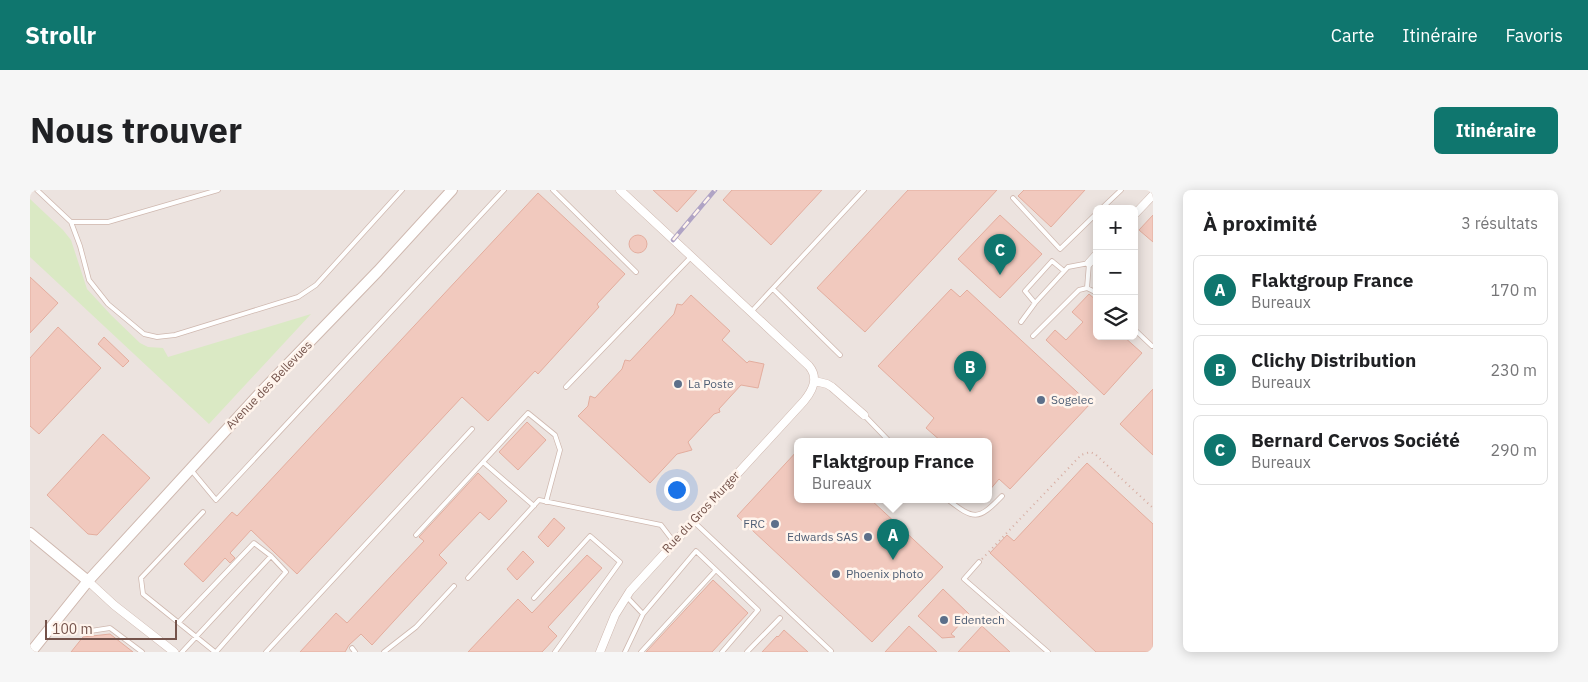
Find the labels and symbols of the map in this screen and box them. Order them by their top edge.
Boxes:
pin: C [984,234,1016,275]
street label: Avenue des Bellevues [222,337,315,432]
pin: B [954,351,986,392]
place label: La Poste [688,376,734,391]
marker: La Poste [672,378,684,390]
place label: Sogelec [1051,392,1093,407]
marker: Sogelec [1035,394,1047,406]
street label: Rue du Gros Murger [659,467,743,556]
your location [664,477,690,503]
place label: FRC [743,516,766,531]
marker: FRC [769,518,781,530]
pin: A [877,519,909,560]
place label: Edwards SAS [787,529,858,544]
marker: Edwards SAS [862,531,874,543]
place label: Phoenix photo [846,566,924,581]
marker: Phoenix photo [830,568,842,580]
place label: Edentech [954,612,1005,627]
marker: Edentech [938,614,950,626]
scale bar [45,617,178,640]

